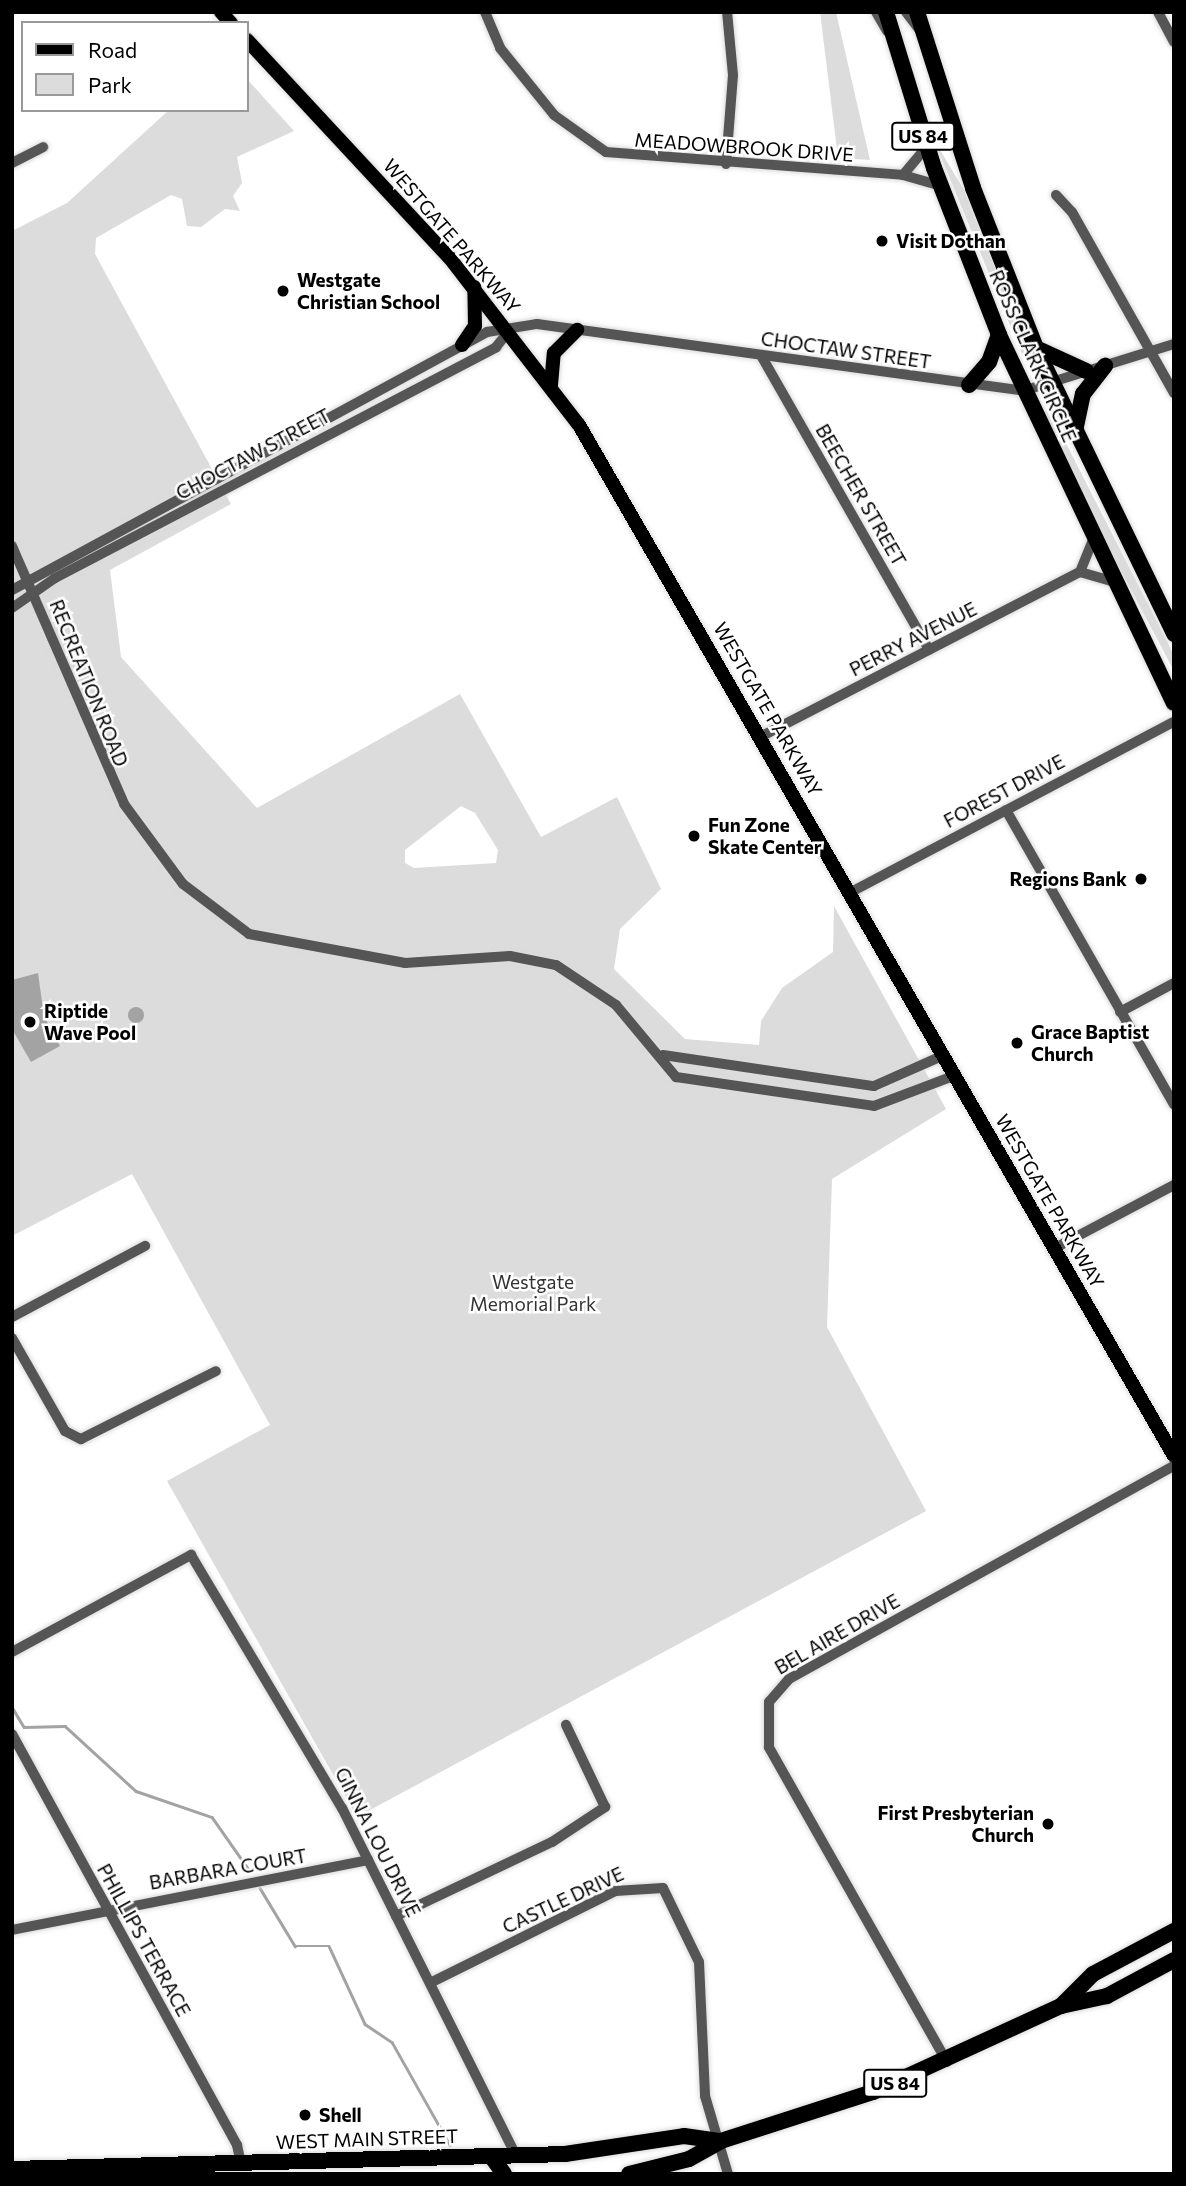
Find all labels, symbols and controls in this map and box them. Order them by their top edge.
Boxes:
legend [21,21,248,112]
text: Road [88,37,137,62]
text: Park [88,72,132,97]
road number: US 84 [890,121,956,150]
street label: MEADOWBROOK DRIVE [634,128,854,166]
street label: WESTGATE PARKWAY [379,154,525,318]
place label: Visit Dothan [896,230,1006,252]
marker: Visit Dothan [874,233,890,249]
street label: ROSS CLARK CIRCLE [985,266,1081,446]
place label: Westgate Christian School [297,269,440,313]
marker: Westgate Christian School [275,283,291,299]
street label: CHOCTAW STREET [759,327,933,373]
street label: CHOCTAW STREET [172,404,334,504]
street label: BEECHER STREET [811,420,911,570]
street label: RECREATION ROAD [45,596,133,770]
street label: PERRY AVENUE [846,597,980,681]
street label: WESTGATE PARKWAY [709,618,827,800]
street label: FOREST DRIVE [940,750,1068,832]
place label: Fun Zone Skate Center [708,814,822,858]
marker: Fun Zone Skate Center [686,828,702,844]
place label: Regions Bank [1009,868,1127,890]
marker: Regions Bank [1133,871,1149,887]
place label: Riptide Wave Pool [44,1000,136,1044]
marker: Riptide Wave Pool [22,1014,38,1030]
place label: Grace Baptist Church [1031,1021,1149,1065]
marker: Grace Baptist Church [1009,1035,1025,1051]
street label: WESTGATE PARKWAY [991,1110,1109,1292]
park label: Westgate Memorial Park [470,1271,596,1315]
street label: BEL AIRE DRIVE [770,1589,904,1679]
street label: GINNA LOU DRIVE [330,1764,426,1920]
place label: First Presbyterian Church [878,1802,1034,1846]
marker: First Presbyterian Church [1040,1816,1056,1832]
street label: BARBARA COURT [147,1844,309,1894]
street label: PHILLIPS TERRACE [93,1860,195,2020]
street label: CASTLE DRIVE [499,1862,627,1938]
road number: US 84 [862,2068,928,2098]
place label: Shell [319,2104,362,2126]
marker: Shell [297,2107,313,2123]
street label: WEST MAIN STREET [275,2124,459,2154]

